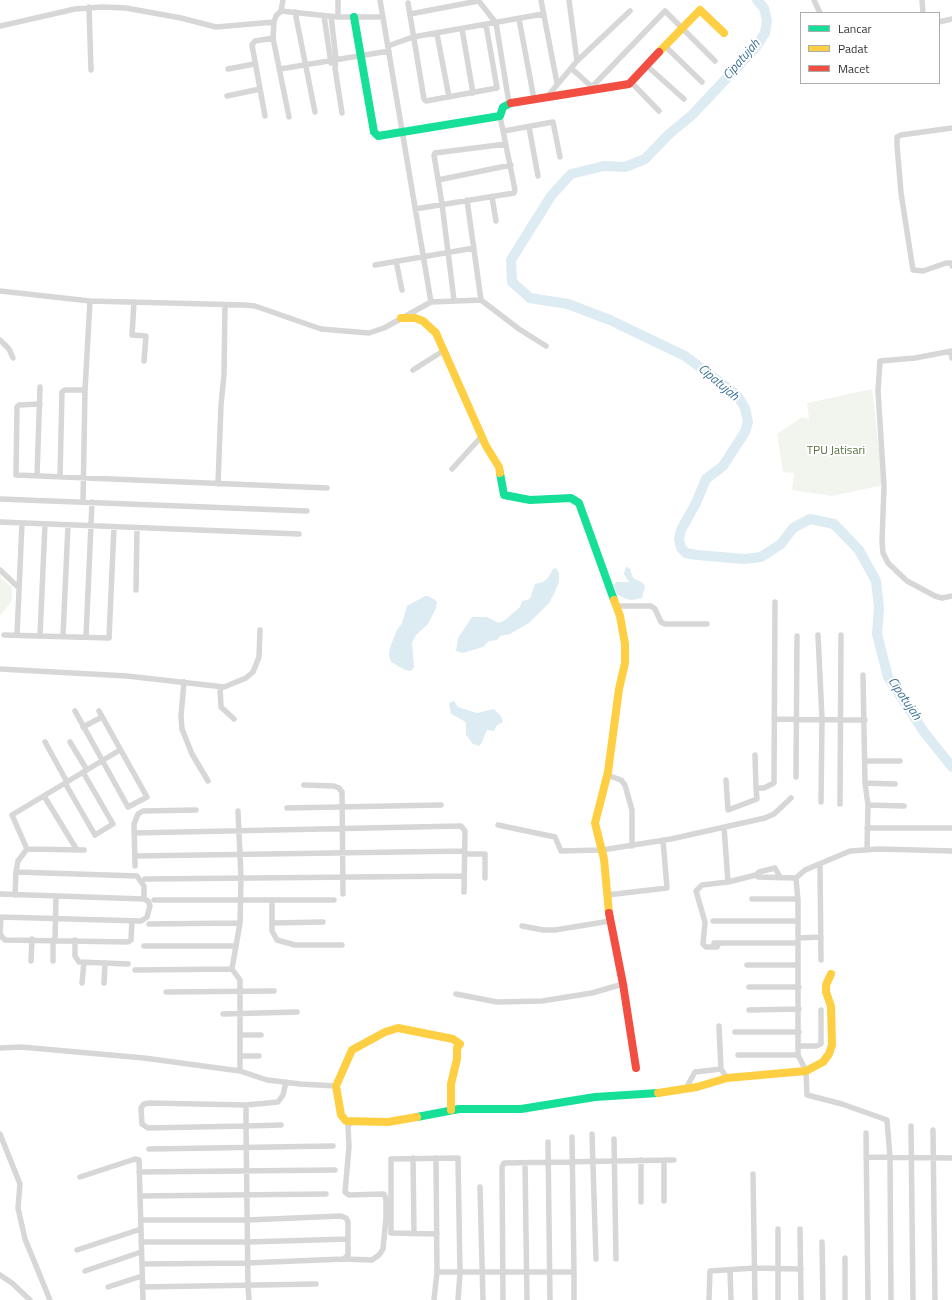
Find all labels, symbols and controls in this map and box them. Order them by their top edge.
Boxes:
legend [800,12,940,84]
text: Lancar [838,19,872,38]
water label: Cipatujah [720,37,764,83]
text: Padat [838,39,868,58]
text: Macet [838,59,870,78]
water label: Cipatujah [694,361,742,405]
park label: TPU Jatisari [807,444,865,458]
water label: Cipatujah [884,675,924,723]

